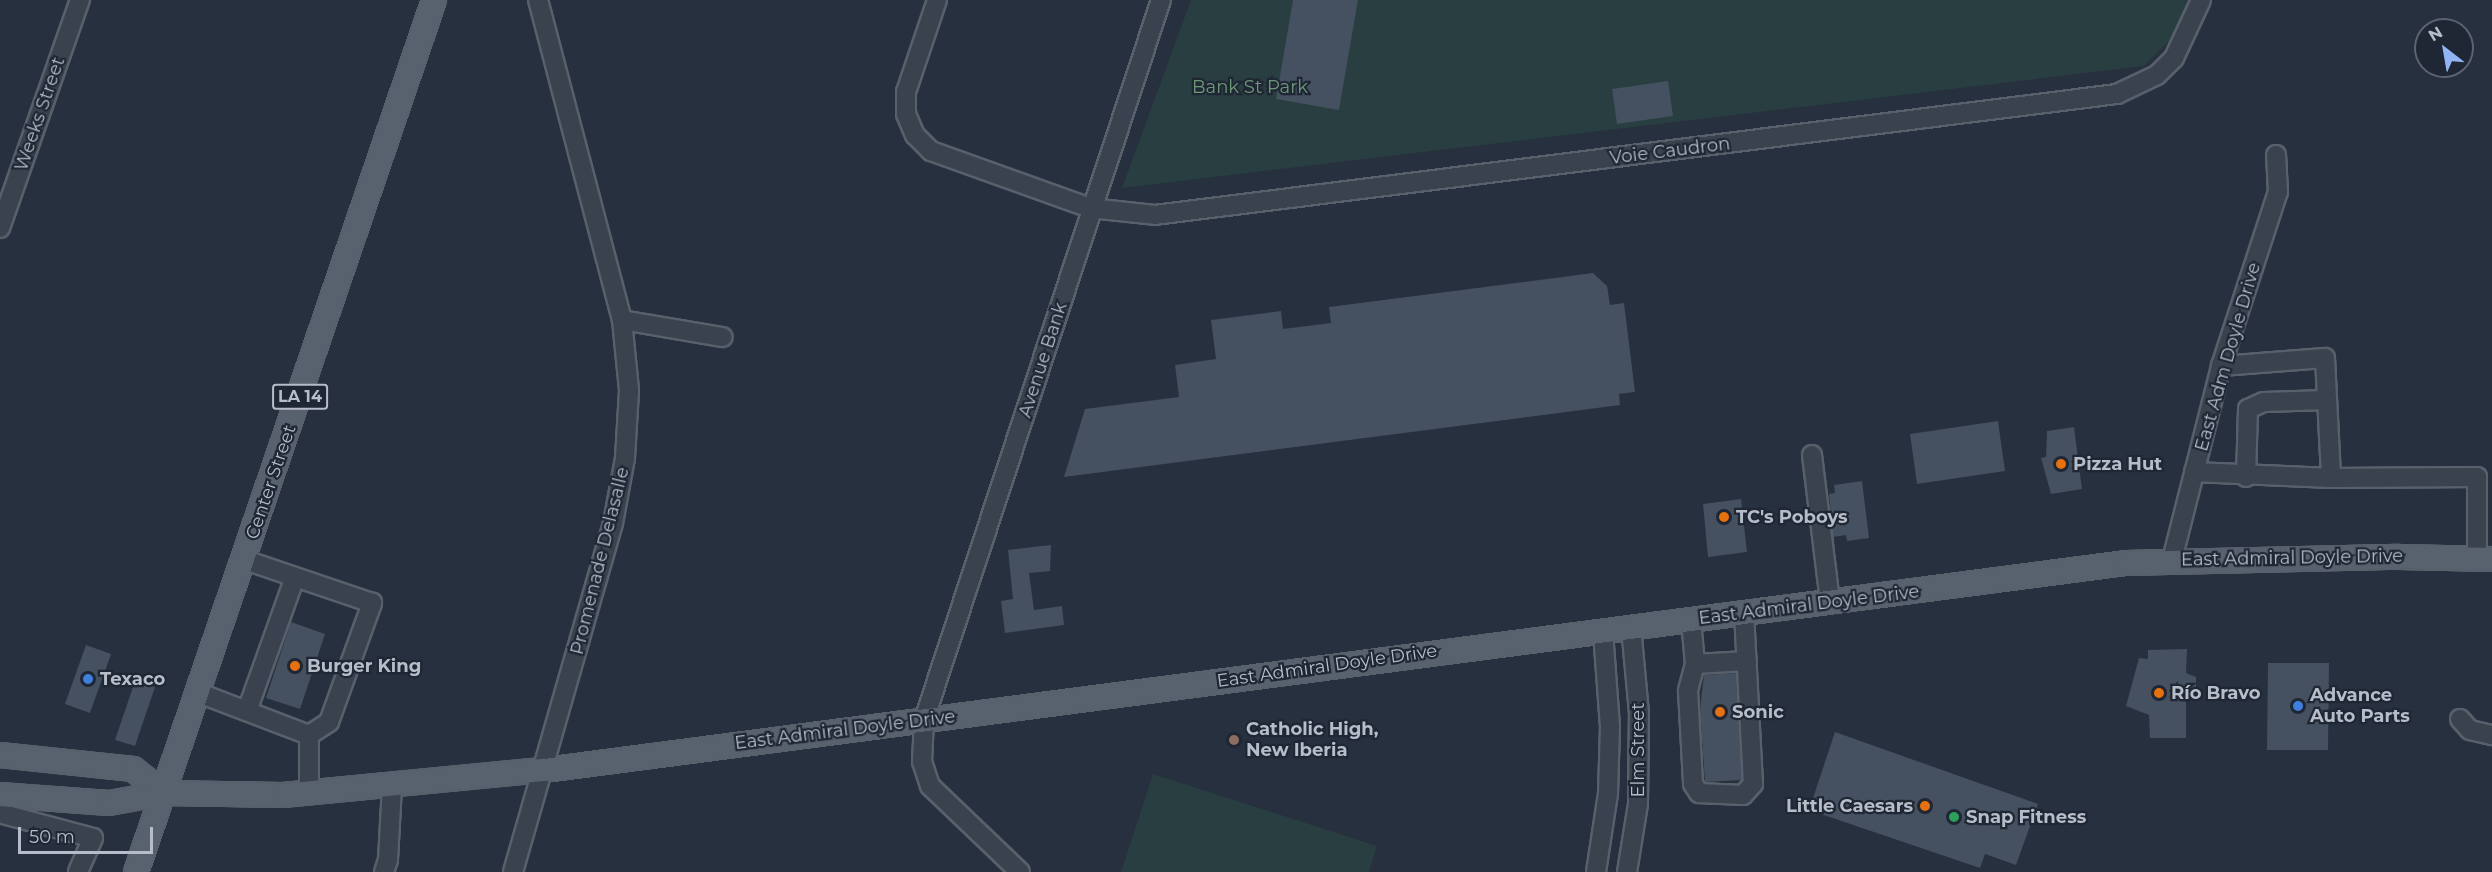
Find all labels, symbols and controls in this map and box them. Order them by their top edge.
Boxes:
north arrow [2414,18,2474,78]
text: N [2425,22,2446,45]
street label: Weeks Street [10,54,70,174]
park label: Bank St Park [1192,76,1308,98]
street label: Voie Caudron [1608,133,1732,169]
street label: East Adm Doyle Drive [2191,260,2265,454]
street label: Avenue Bank [1014,300,1072,420]
road number: LA 14 [272,384,328,410]
street label: Center Street [241,422,301,542]
place label: Pizza Hut [2073,453,2162,475]
marker: Pizza Hut [2054,457,2068,471]
street label: Promenade Delasalle [566,465,634,657]
place label: TC's Poboys [1736,506,1848,528]
marker: TC's Poboys [1717,510,1731,524]
street label: East Admiral Doyle Drive [2181,545,2403,571]
street label: East Admiral Doyle Drive [1697,581,1921,629]
street label: East Admiral Doyle Drive [1215,640,1439,692]
place label: Burger King [307,655,421,677]
marker: Burger King [288,659,302,673]
place label: Texaco [100,668,165,690]
marker: Texaco [81,672,95,686]
place label: Río Bravo [2171,682,2261,704]
place label: Advance Auto Parts [2310,685,2410,728]
marker: Río Bravo [2152,686,2166,700]
marker: Advance Auto Parts [2291,699,2305,713]
place label: Sonic [1732,701,1784,723]
street label: Elm Street [1627,702,1649,798]
marker: Sonic [1713,705,1727,719]
street label: East Admiral Doyle Drive [733,706,957,754]
place label: Catholic High, New Iberia [1246,719,1378,762]
marker: Catholic High, New Iberia [1227,733,1241,747]
place label: Little Caesars [1786,795,1913,817]
marker: Little Caesars [1918,799,1932,813]
place label: Snap Fitness [1966,806,2086,828]
marker: Snap Fitness [1947,810,1961,824]
scale bar [21,815,156,853]
text: 50 m [29,826,75,848]

